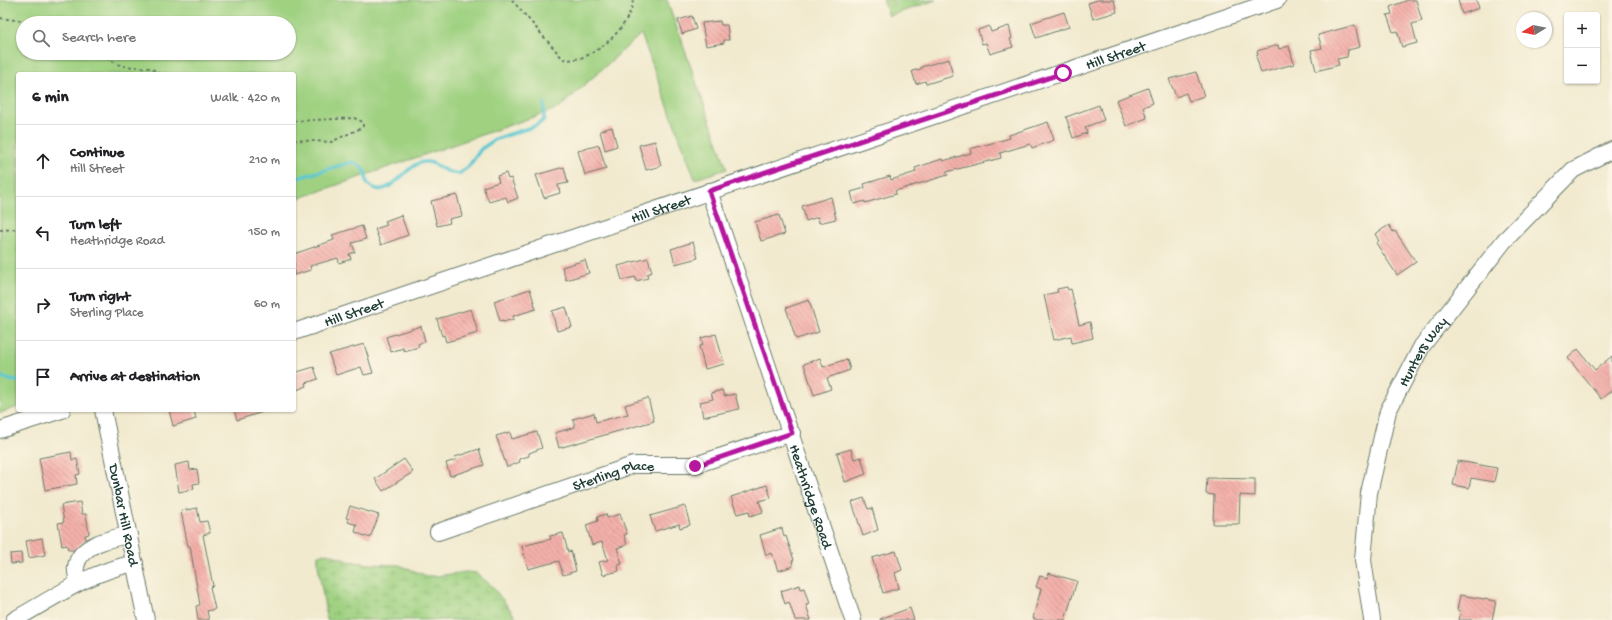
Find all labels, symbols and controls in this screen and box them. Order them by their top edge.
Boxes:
north arrow [1516,12,1552,48]
map controls [1564,12,1600,84]
button: + [1564,12,1600,48]
search box [16,16,296,60]
icon: search [30,27,52,49]
text: Search here [62,29,136,47]
street label: Hill Street [1084,37,1150,75]
button: − [1564,48,1600,84]
route start [1054,64,1072,82]
text: 6 min [32,88,68,108]
text: Walk · 420 m [211,91,280,106]
text: Continue [70,144,124,162]
icon: ahead [32,150,54,172]
text: 210 m [249,153,280,168]
text: Hill Street [70,162,124,177]
street label: Hill Street [629,191,695,229]
text: Turn left [70,216,121,234]
icon: left [32,222,54,244]
text: 150 m [248,225,280,240]
text: Heathridge Road [70,234,164,249]
text: Turn right [70,288,130,306]
icon: right [32,294,54,316]
street label: Hill Street [322,295,388,332]
text: 60 m [254,297,280,312]
text: Sterling Place [70,306,143,321]
street label: Hunters Way [1395,313,1453,390]
icon: arrive [32,366,54,388]
text: Arrive at destination [70,368,200,386]
street label: Heathridge Road [784,442,836,552]
route end [686,457,704,475]
street label: Sterling Place [571,458,654,496]
street label: Dunbar Hill Road [103,462,142,569]

